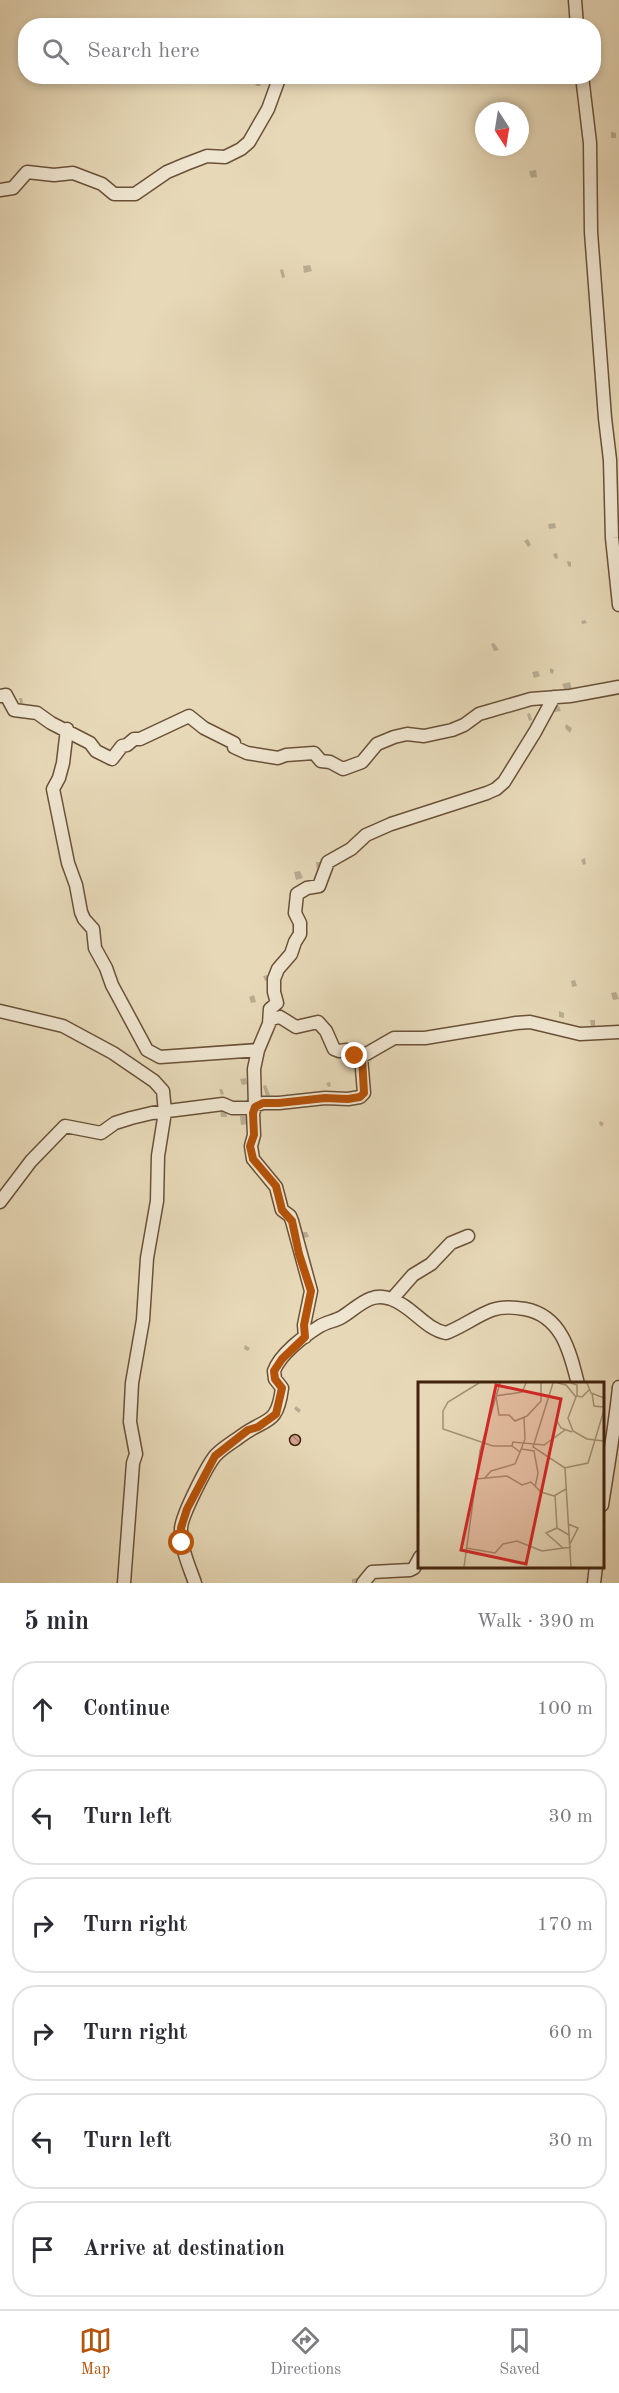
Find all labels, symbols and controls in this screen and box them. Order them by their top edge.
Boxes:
search box [18,18,601,84]
icon: search [39,35,72,68]
text: Search here [87,40,200,62]
north arrow [475,102,529,156]
route end [341,1042,367,1068]
inset map [418,1382,604,1568]
route start [168,1529,194,1555]
text: 5 min [24,1609,89,1635]
text: Walk · 390 m [476,1612,595,1632]
icon: ahead [26,1693,59,1726]
text: Continue [83,1698,170,1720]
text: 100 m [537,1699,593,1719]
icon: left [26,1801,59,1834]
text: Turn left [83,1806,172,1828]
text: 30 m [548,1807,593,1827]
icon: right [26,1909,59,1942]
text: Turn right [83,1914,187,1936]
text: 170 m [537,1915,593,1935]
icon: right [26,2017,59,2050]
text: Turn right [83,2022,187,2044]
text: 60 m [548,2023,593,2043]
icon: left [26,2125,59,2158]
text: Turn left [83,2130,172,2152]
text: 30 m [548,2131,593,2151]
icon: arrive [26,2233,59,2266]
text: Arrive at destination [83,2238,285,2260]
tab: Map [79,2324,112,2380]
tab: Directions [270,2324,341,2380]
tab: Saved [499,2324,540,2380]

